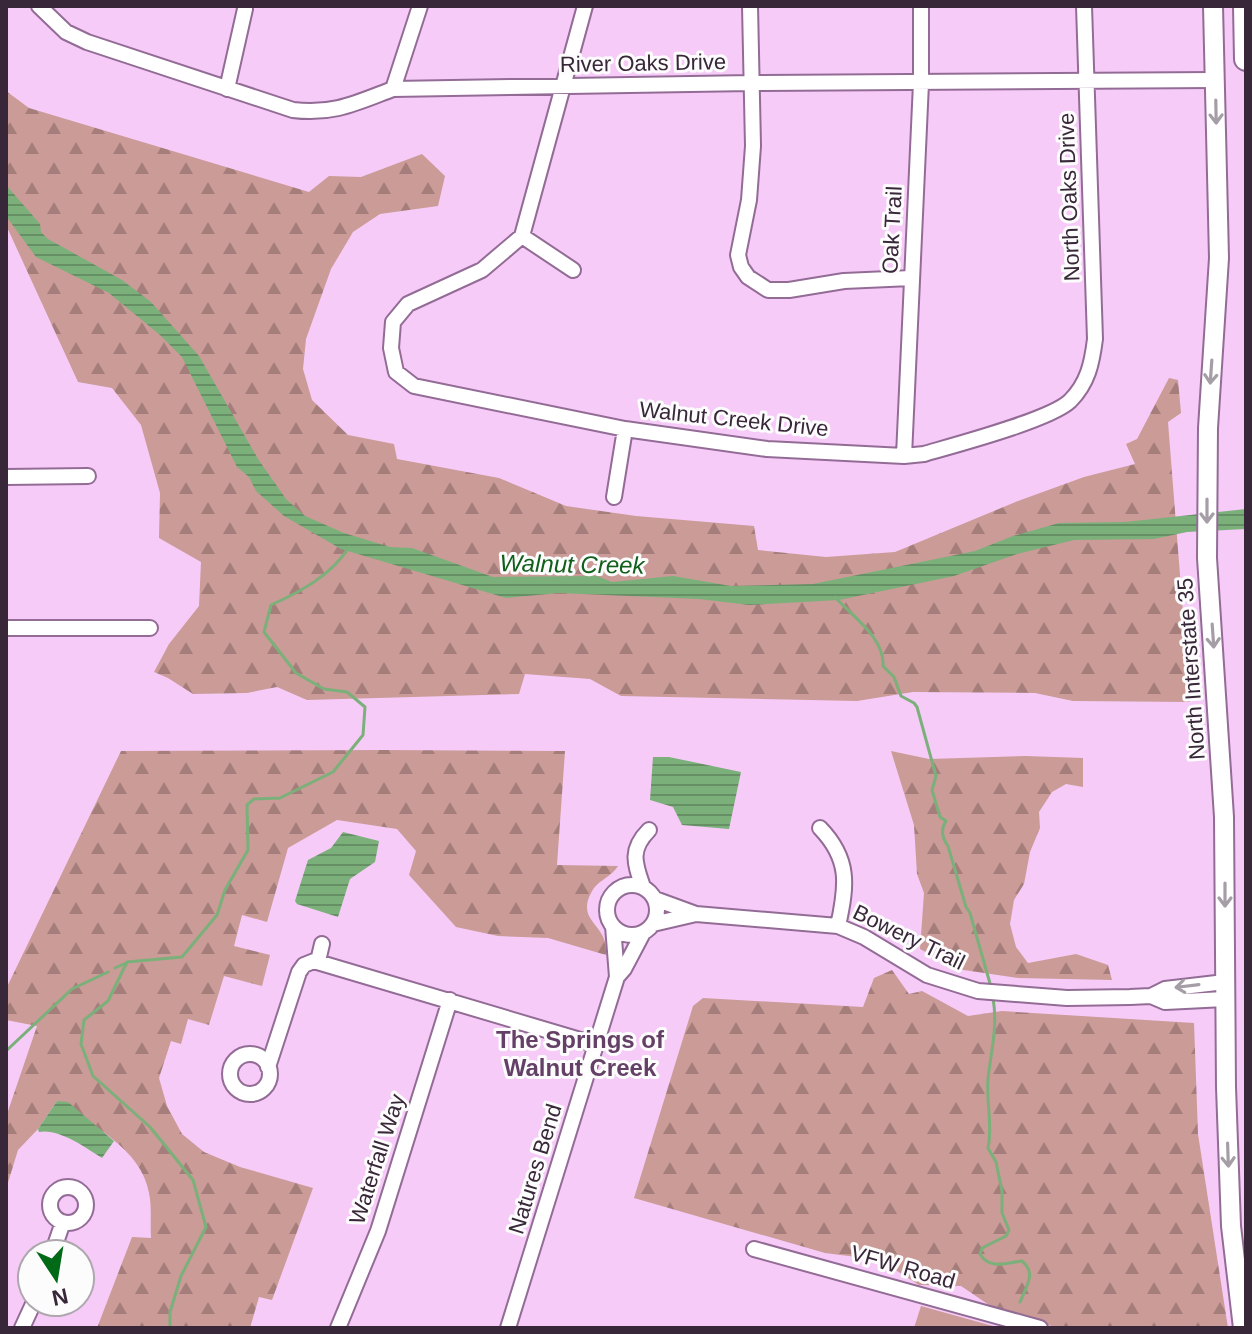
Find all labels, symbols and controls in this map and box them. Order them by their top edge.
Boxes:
street label: River Oaks Drive [560,49,726,77]
one-way arrow [1208,98,1224,125]
street label: North Oaks Drive [1054,112,1084,282]
street label: Oak Trail [877,185,907,275]
one-way arrow [1203,358,1218,385]
street label: Walnut Creek Drive [638,397,830,441]
one-way arrow [1199,497,1215,524]
water label: Walnut Creek [499,549,647,579]
street label: North Interstate 35 [1172,577,1210,761]
one-way arrow [1205,622,1220,649]
one-way arrow [1217,881,1233,908]
street label: Bowery Trail [849,899,969,975]
one-way arrow [1175,979,1200,994]
district label: The Springs of Walnut Creek [496,1026,665,1081]
street label: Waterfall Way [344,1091,410,1227]
street label: Natures Bend [503,1101,567,1237]
one-way arrow [1221,1141,1236,1168]
north arrow [16,1238,96,1318]
street label: VFW Road [848,1240,958,1294]
text: N [50,1283,70,1311]

